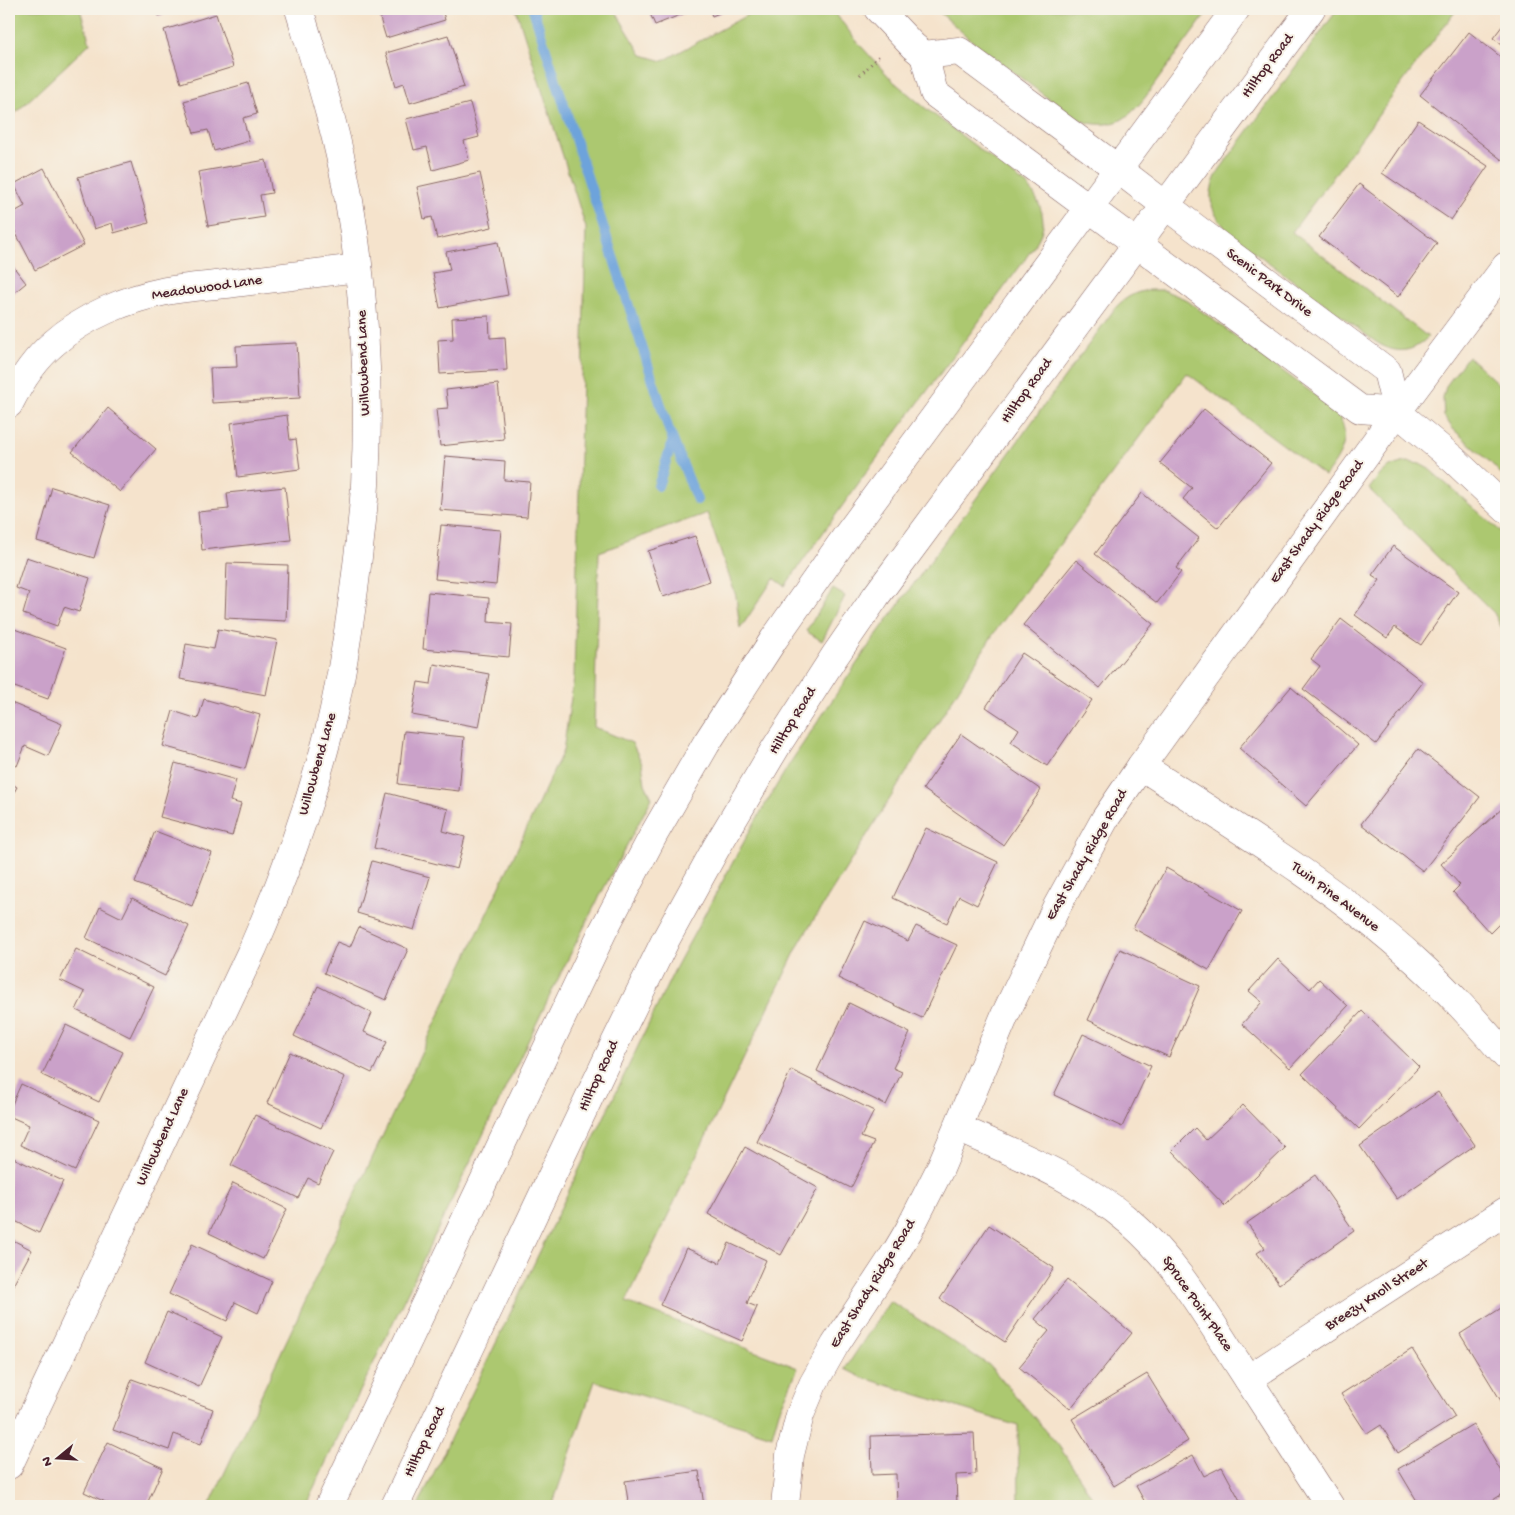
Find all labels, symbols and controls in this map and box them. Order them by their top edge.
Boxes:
street label: Hilltop Road [1238,29,1299,102]
street label: Scenic Park Drive [1222,245,1316,322]
street label: Meadowood Lane [151,271,264,305]
street label: Willowbend Lane [353,310,375,416]
street label: Hilltop Road [997,354,1057,427]
street label: East Shady Ridge Road [1266,456,1369,587]
street label: Hilltop Road [765,683,821,758]
street label: Willowbend Lane [295,710,341,817]
street label: East Shady Ridge Road [1042,785,1133,924]
street label: Twin Pine Avenue [1286,857,1383,936]
street label: Hilltop Road [575,1037,624,1114]
street label: Willowbend Lane [132,1085,194,1189]
street label: East Shady Ridge Road [826,1215,921,1352]
street label: Spruce Point Place [1158,1253,1237,1355]
street label: Breezy Knoll Street [1321,1254,1434,1336]
street label: Hilltop Road [400,1403,450,1480]
north arrow [32,1432,82,1482]
text: N [39,1454,58,1468]

